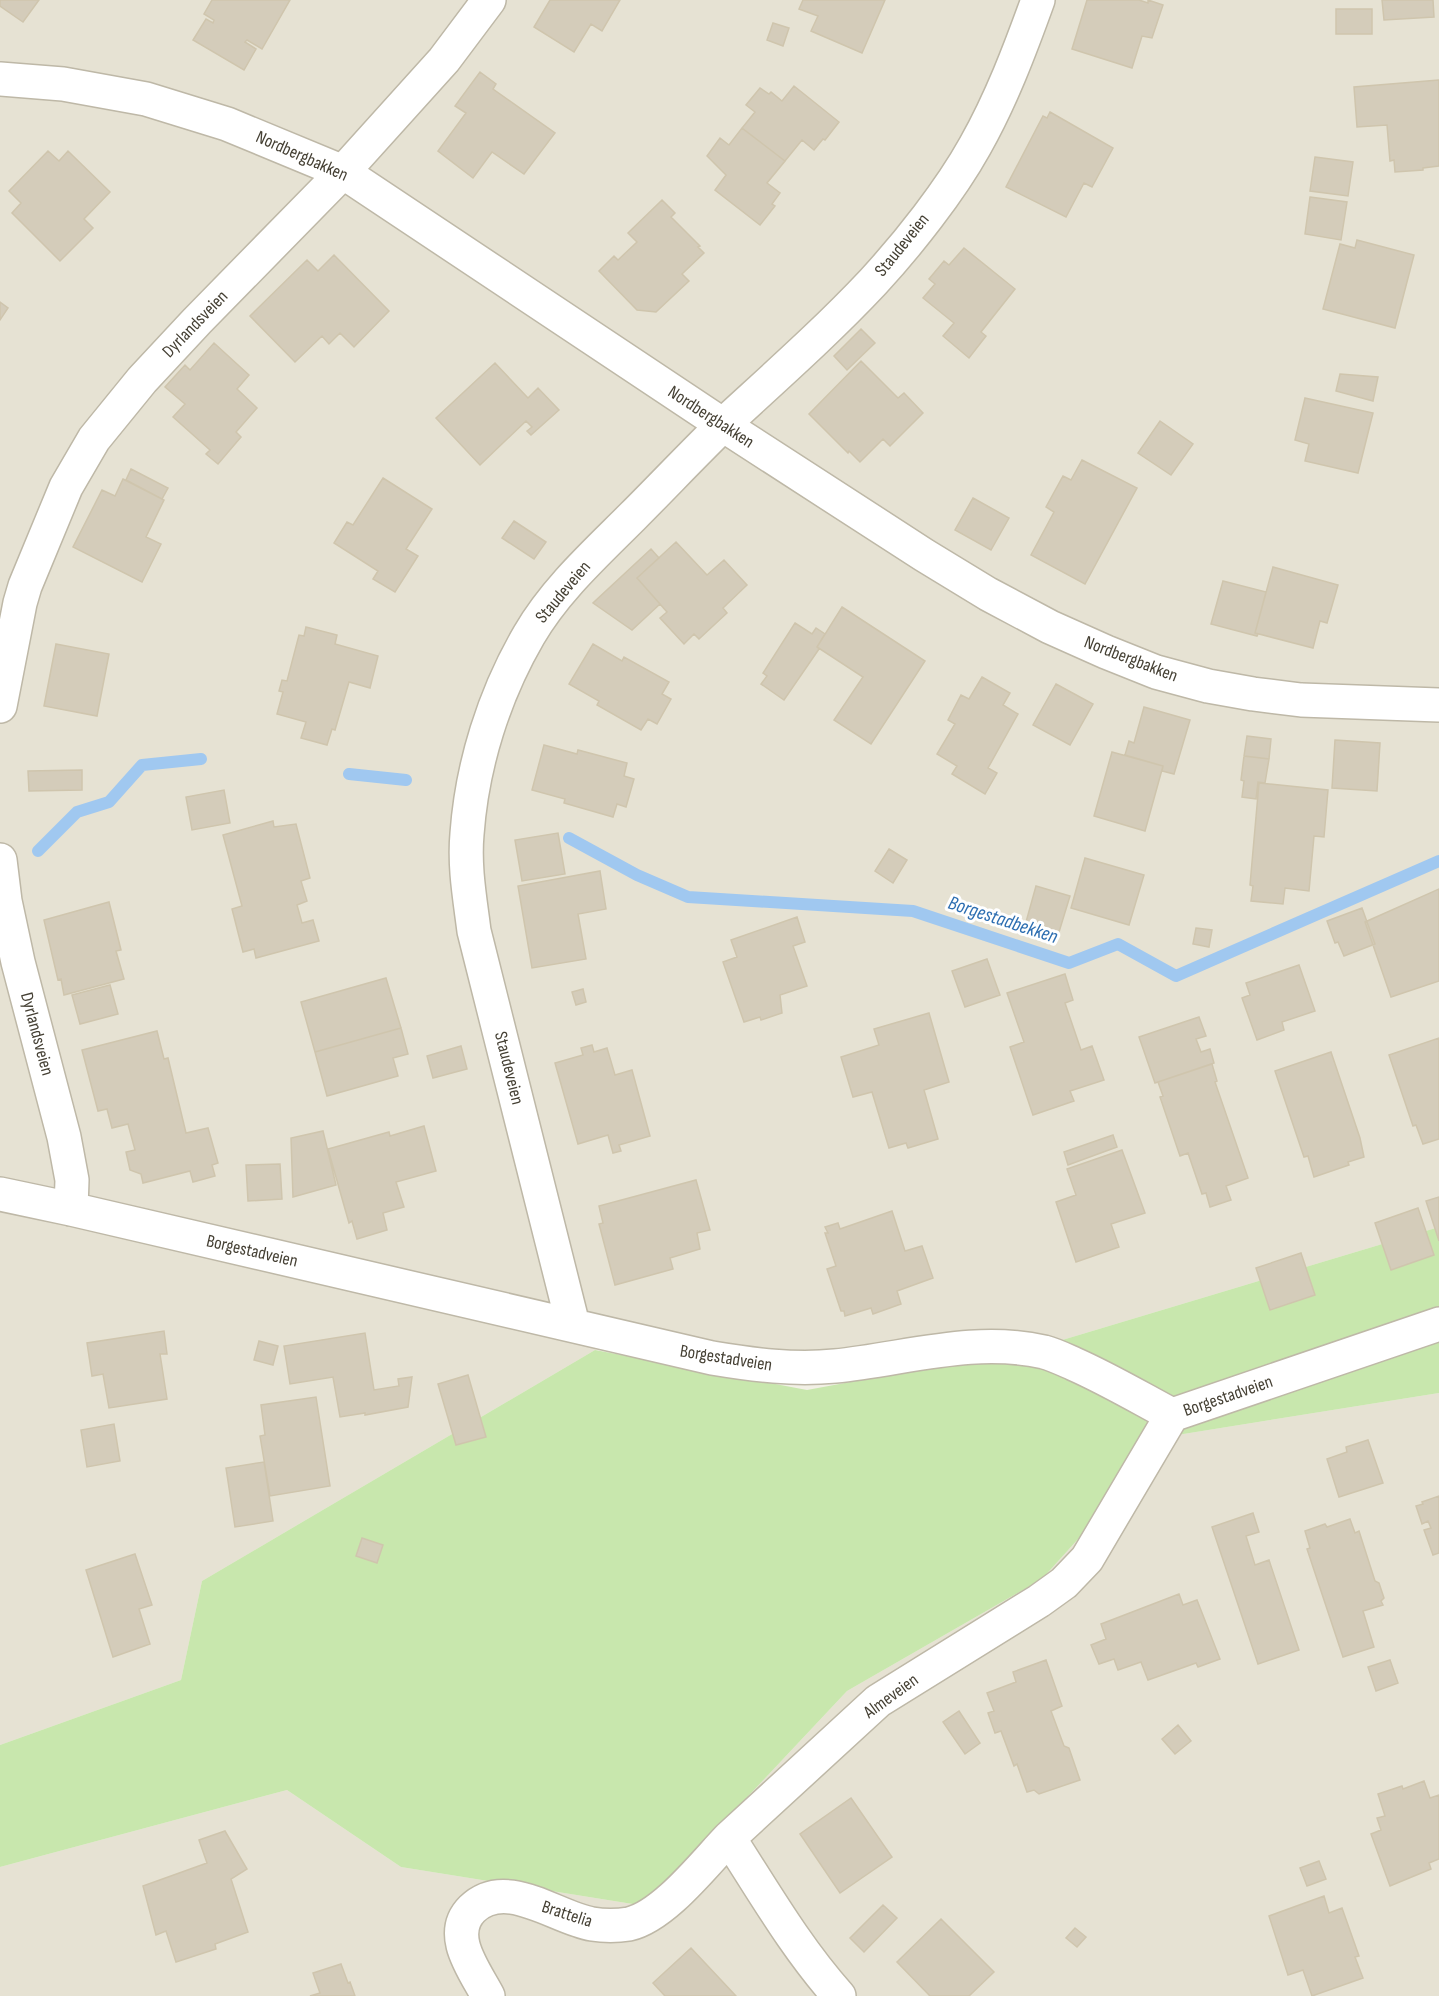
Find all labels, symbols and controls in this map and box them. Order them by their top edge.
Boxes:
street label: Nordbergbakken [253,126,351,186]
street label: Staudeveien [870,209,934,281]
street label: Dyrlandsveien [158,286,232,362]
street label: Nordbergbakken [664,381,758,453]
street label: Staudeveien [531,557,595,627]
street label: Nordbergbakken [1081,632,1181,686]
water label: Borgestadbekken [945,891,1061,949]
street label: Dyrlandsveien [16,990,58,1078]
street label: Staudeveien [490,1029,528,1107]
street label: Borgestadveien [204,1230,300,1272]
street label: Borgestadveien [678,1340,774,1376]
street label: Borgestadveien [1181,1371,1275,1421]
street label: Almeveien [859,1669,922,1723]
street label: Brattelia [539,1896,595,1932]

